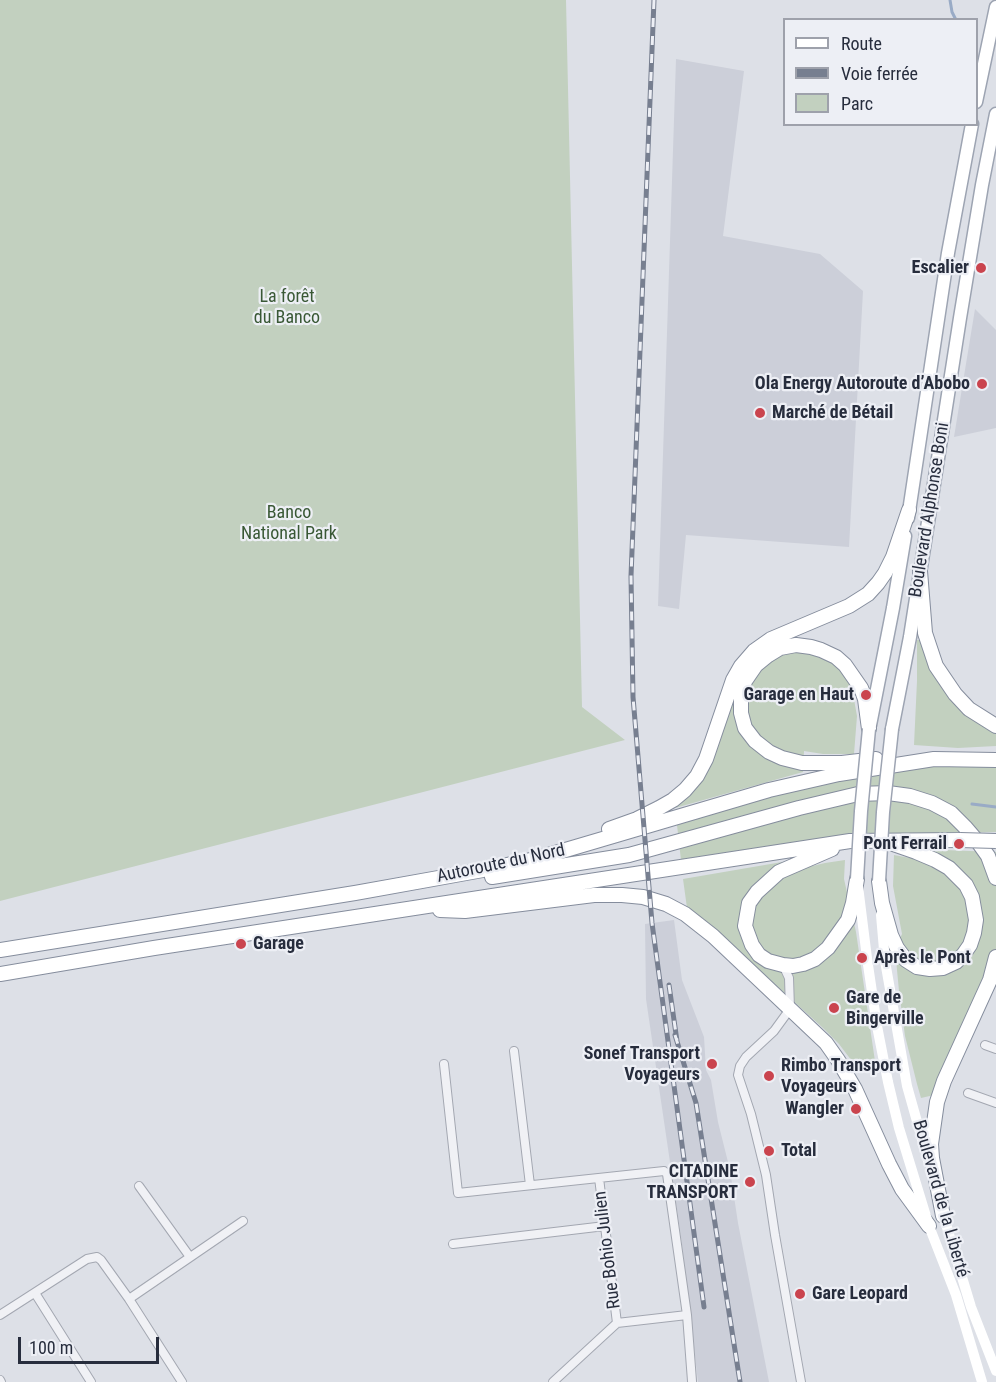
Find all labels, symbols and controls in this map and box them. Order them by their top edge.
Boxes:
legend [783,18,978,126]
text: Route [841,33,882,54]
text: Voie ferrée [841,63,918,84]
text: Parc [841,93,873,114]
place label: Escalier [912,257,969,279]
marker: Escalier [974,261,988,275]
park label: La forêt du Banco [254,286,320,328]
place label: Ola Energy Autoroute d’Abobo [755,373,970,395]
marker: Ola Energy Autoroute d’Abobo [975,377,989,391]
place label: Marché de Bétail [772,402,893,424]
marker: Marché de Bétail [753,406,767,420]
street label: Boulevard Alphonse Boni [905,421,955,599]
park label: Banco National Park [241,502,337,544]
place label: Garage en Haut [743,684,854,706]
marker: Garage en Haut [859,688,873,702]
place label: Pont Ferrail [863,833,947,855]
marker: Pont Ferrail [952,837,966,851]
street label: Autoroute du Nord [435,840,567,888]
place label: Garage [253,933,304,955]
marker: Garage [234,937,248,951]
place label: Après le Pont [874,947,971,969]
marker: Après le Pont [855,951,869,965]
place label: Gare de Bingerville [846,987,924,1030]
marker: Gare de Bingerville [827,1001,841,1015]
place label: Sonef Transport Voyageurs [584,1043,700,1086]
place label: Rimbo Transport Voyageurs [781,1055,901,1098]
marker: Sonef Transport Voyageurs [705,1057,719,1071]
marker: Rimbo Transport Voyageurs [762,1069,776,1083]
place label: Wangler [785,1098,844,1120]
marker: Wangler [849,1102,863,1116]
street label: Boulevard de la Liberté [907,1118,973,1280]
place label: Total [781,1140,816,1162]
marker: Total [762,1144,776,1158]
place label: CITADINE TRANSPORT [646,1161,738,1204]
marker: CITADINE TRANSPORT [743,1175,757,1189]
street label: Rue Bohio Julien [590,1190,626,1310]
place label: Gare Leopard [812,1283,908,1305]
marker: Gare Leopard [793,1287,807,1301]
scale bar [21,1325,162,1363]
text: 100 m [29,1337,73,1358]

